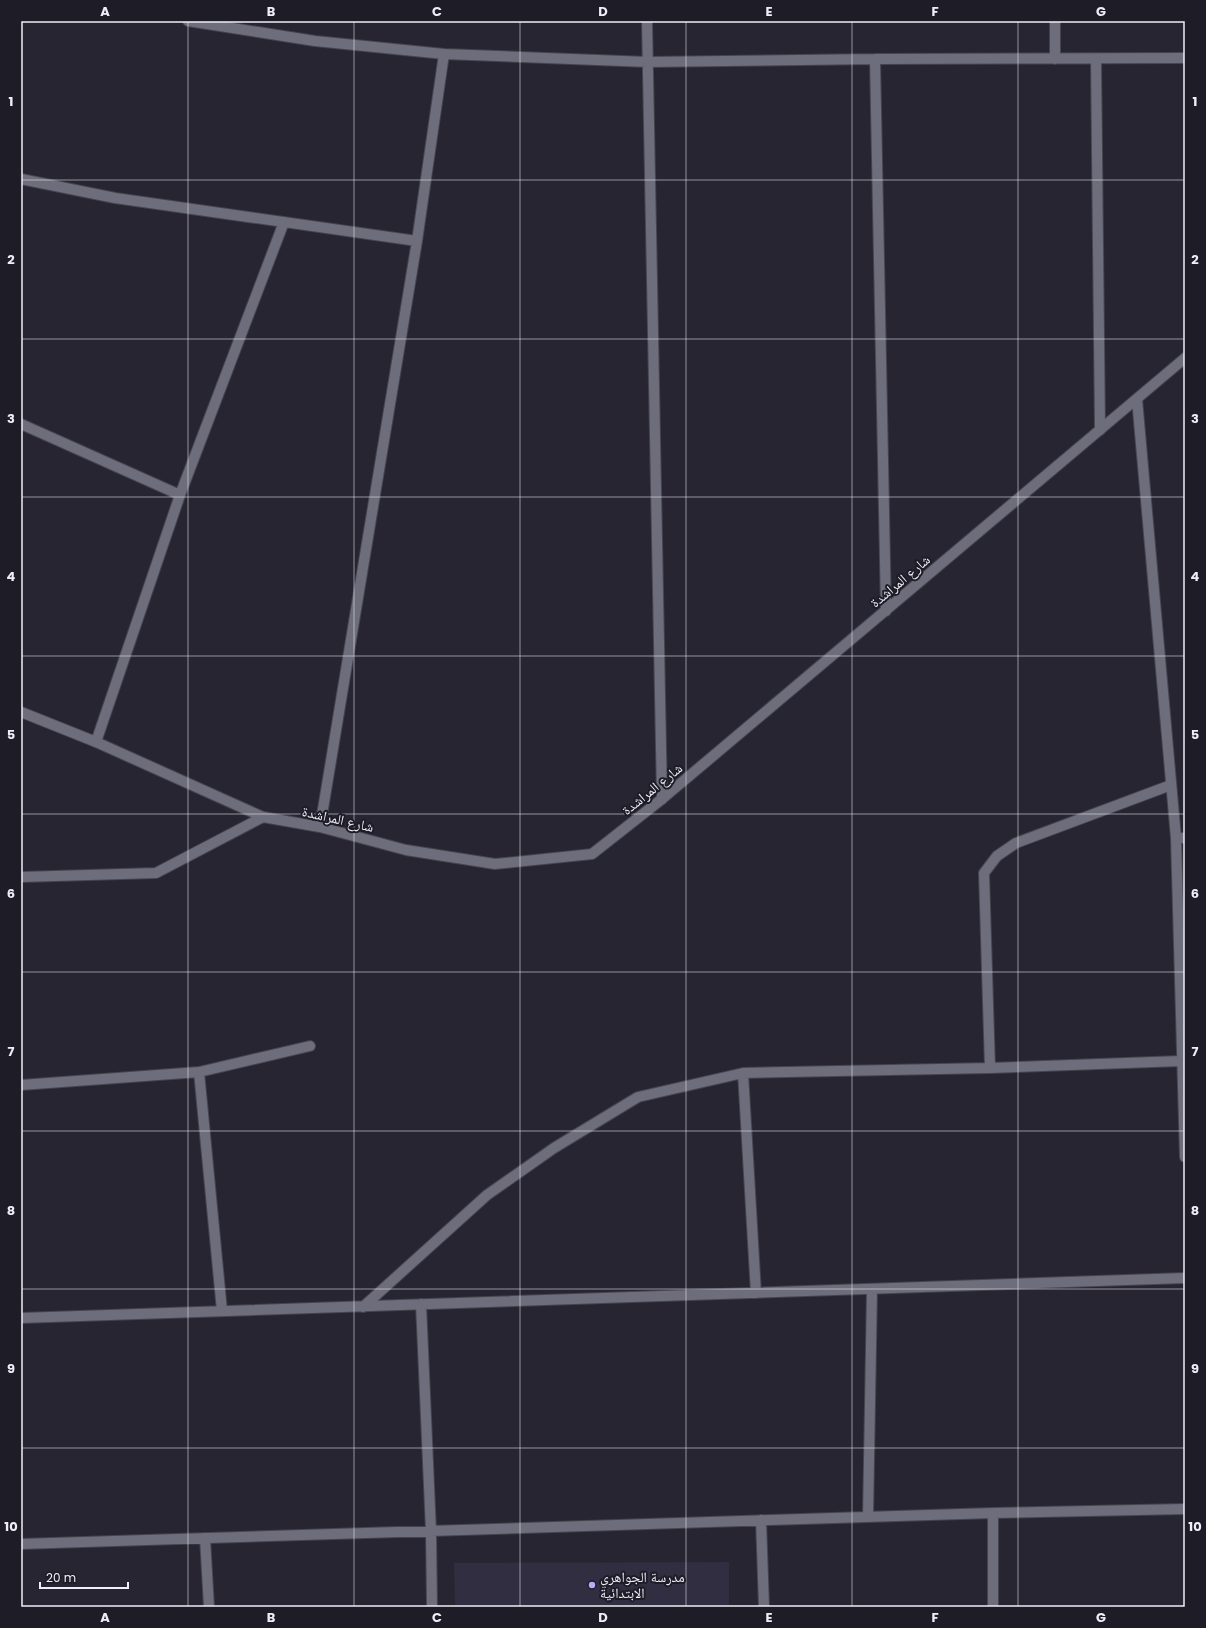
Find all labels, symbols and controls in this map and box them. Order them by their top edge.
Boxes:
text: A [100,2,110,21]
text: B [267,2,276,21]
text: C [432,2,442,21]
text: D [598,2,608,21]
text: E [765,2,773,21]
text: F [931,2,939,21]
text: G [1096,2,1106,21]
text: 1 [9,92,13,111]
text: 1 [1193,92,1197,111]
text: 2 [7,250,15,269]
text: 2 [1191,250,1199,269]
text: 3 [7,409,15,428]
text: 3 [1191,409,1199,428]
street label: شارع المراشدة [866,550,934,612]
text: 4 [7,567,16,586]
text: 4 [1191,567,1200,586]
text: 5 [7,725,15,744]
text: 5 [1191,725,1199,744]
street label: شارع المراشدة [617,758,687,820]
street label: شارع المراشدة [300,801,376,837]
text: 6 [7,884,15,903]
text: 6 [1191,884,1199,903]
text: 7 [8,1042,15,1061]
text: 7 [1192,1042,1199,1061]
text: 8 [7,1201,15,1220]
text: 8 [1191,1201,1199,1220]
text: 9 [7,1359,15,1378]
text: 9 [1191,1359,1199,1378]
text: 10 [4,1517,18,1536]
text: 10 [1188,1517,1202,1536]
scale bar [40,1564,128,1590]
place label: مدرسة الجواهري الابتدائية [600,1567,685,1603]
text: 20 m [46,1569,76,1586]
marker: مدرسة الجواهري الابتدائية [587,1580,597,1590]
text: A [100,1608,110,1627]
text: B [267,1608,276,1627]
text: C [432,1608,442,1627]
text: D [598,1608,608,1627]
text: E [765,1608,773,1627]
text: F [931,1608,939,1627]
text: G [1096,1608,1106,1627]

